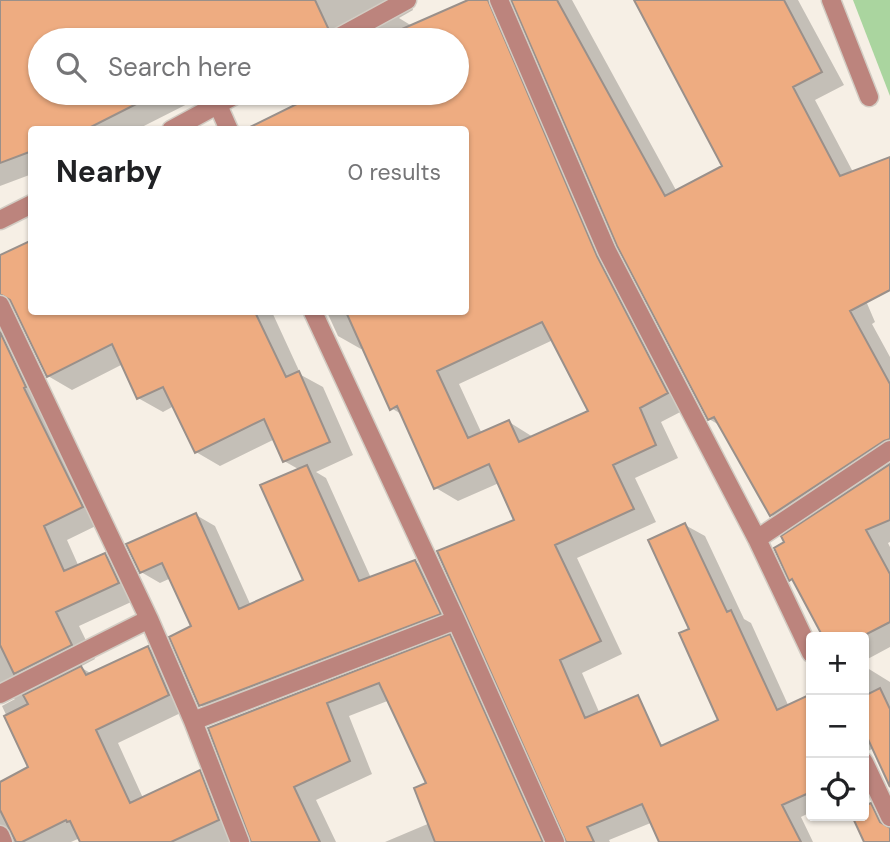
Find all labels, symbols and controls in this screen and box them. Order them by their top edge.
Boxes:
search box [28,28,469,105]
icon: search [52,48,90,86]
text: Search here [108,50,251,84]
text: Nearby [56,152,162,191]
text: 0 results [348,157,441,187]
map controls [806,632,869,821]
button: + [806,632,869,695]
button: − [806,695,869,758]
button: locate [806,758,869,821]

